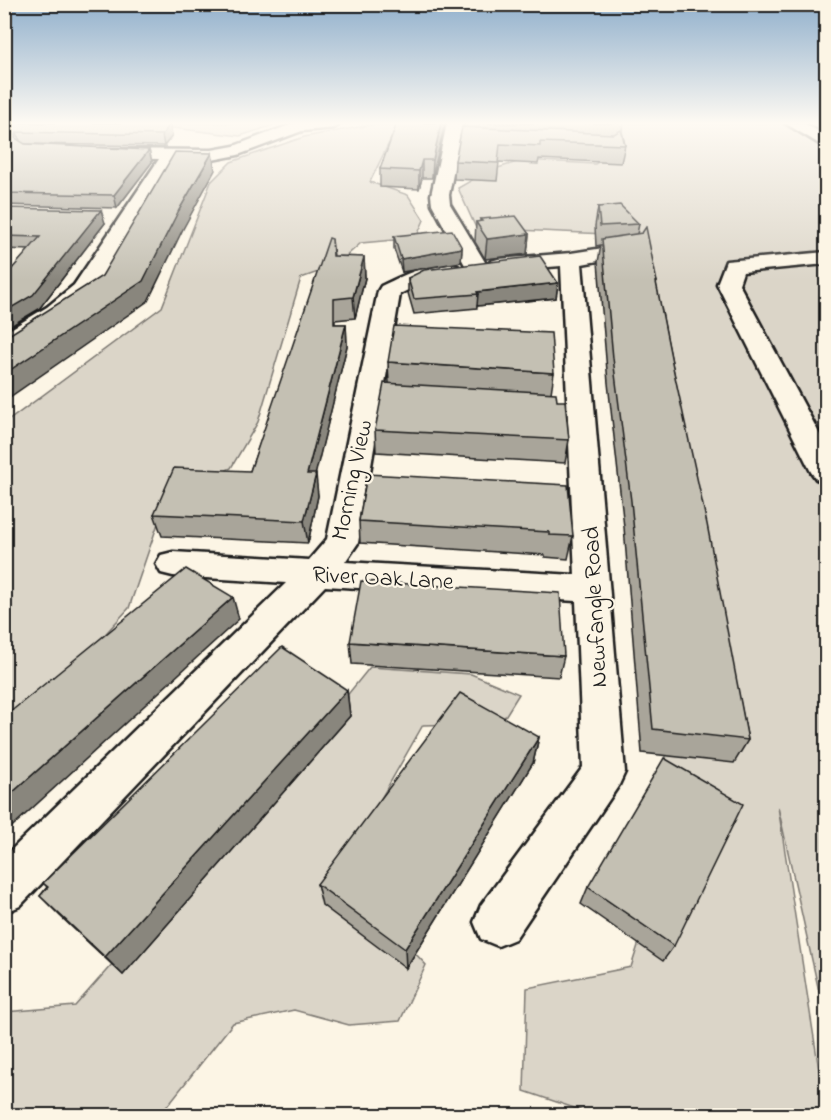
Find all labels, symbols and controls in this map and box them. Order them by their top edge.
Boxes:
street label: Morning View [324,417,383,544]
street label: Newfangle Road [575,525,618,688]
street label: River Oak Lane [311,558,455,601]

